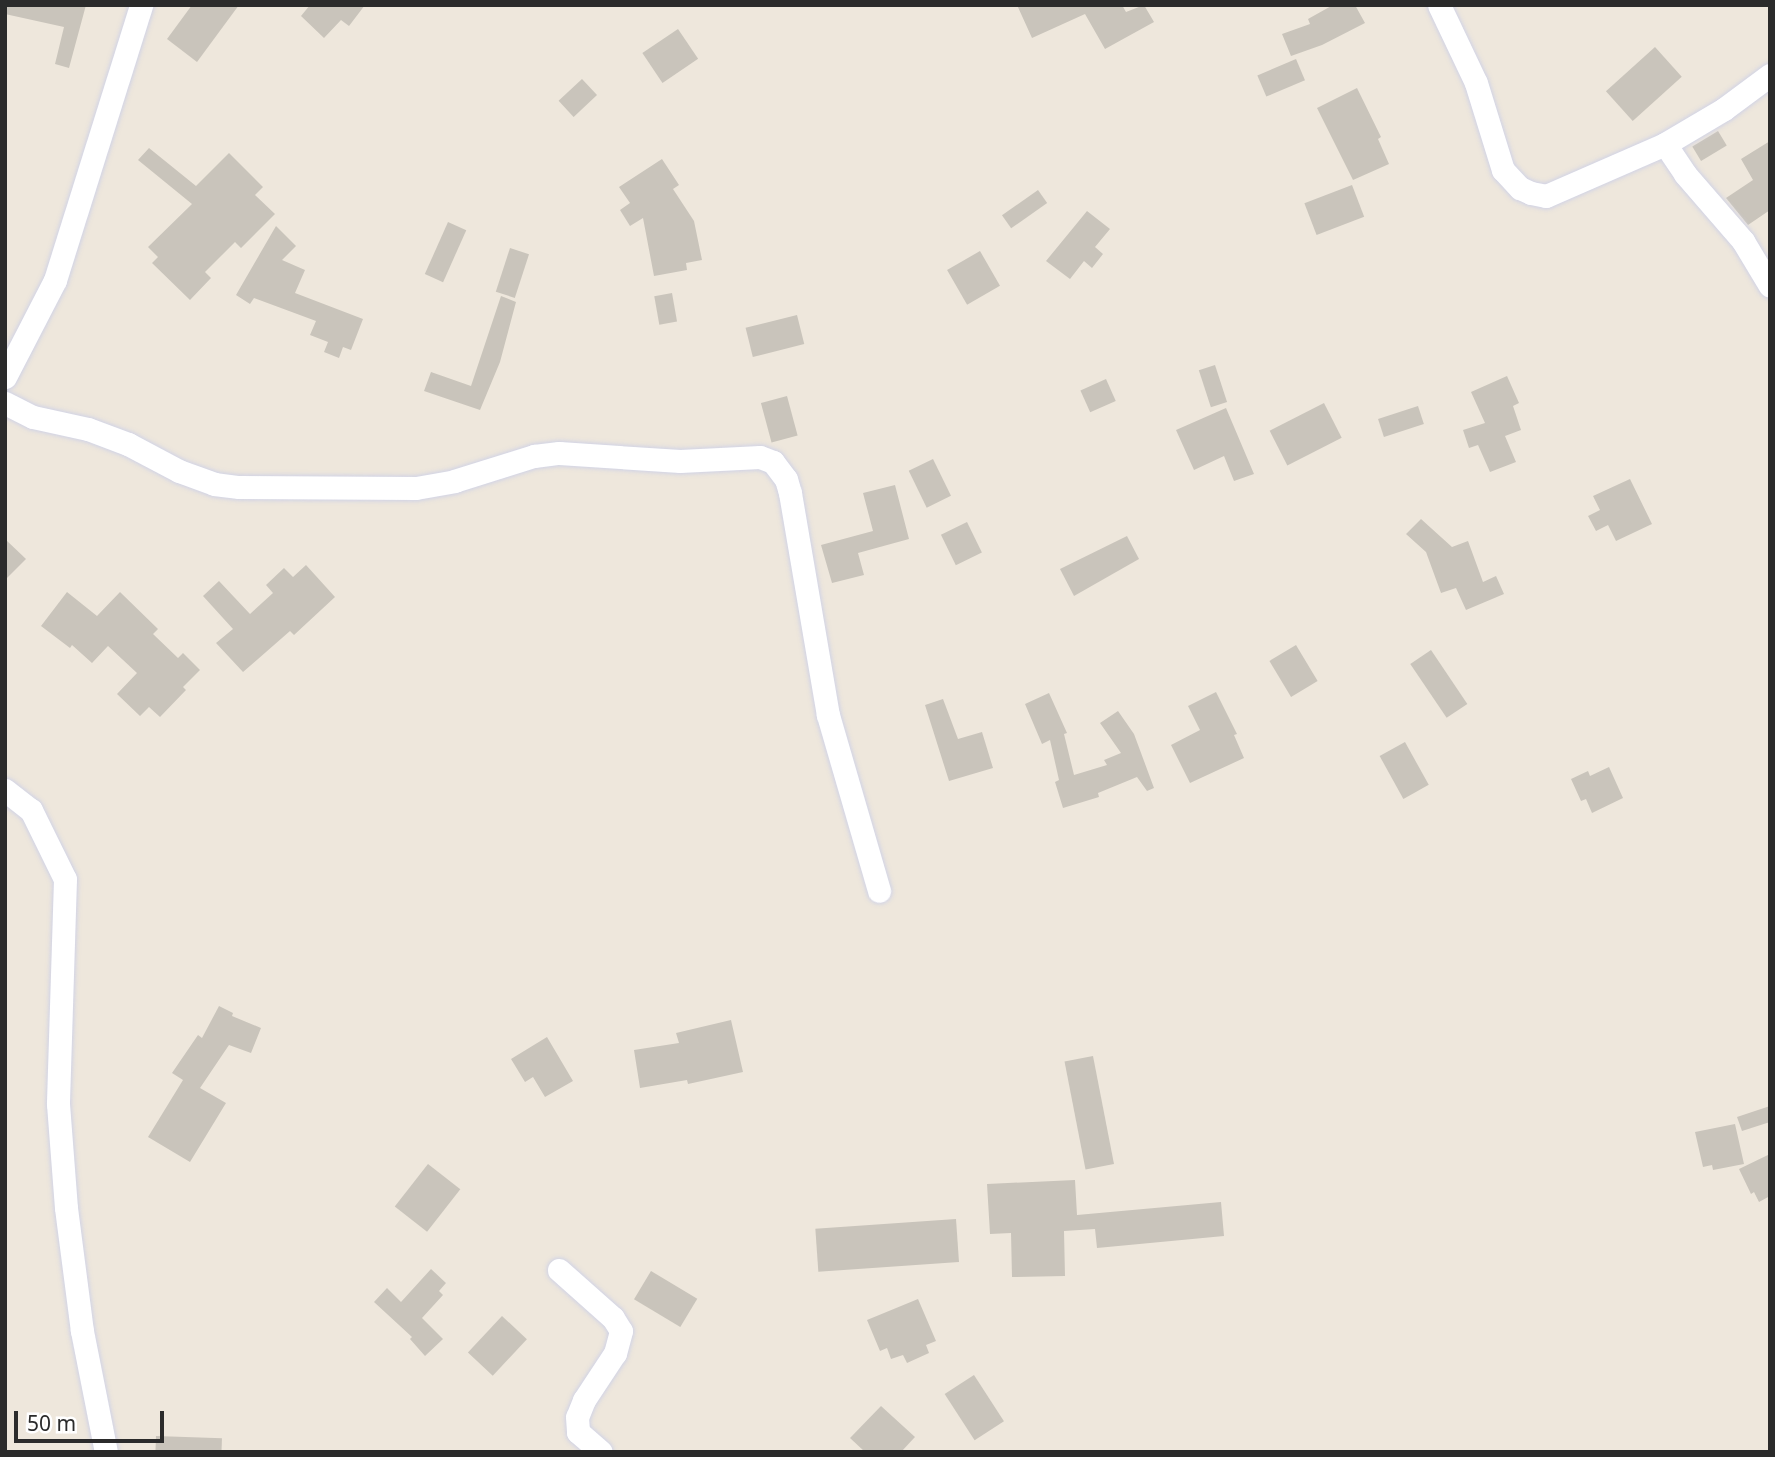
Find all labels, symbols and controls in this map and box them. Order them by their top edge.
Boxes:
scale bar [18,1398,168,1442]
text: 50 m [27,1409,76,1437]

